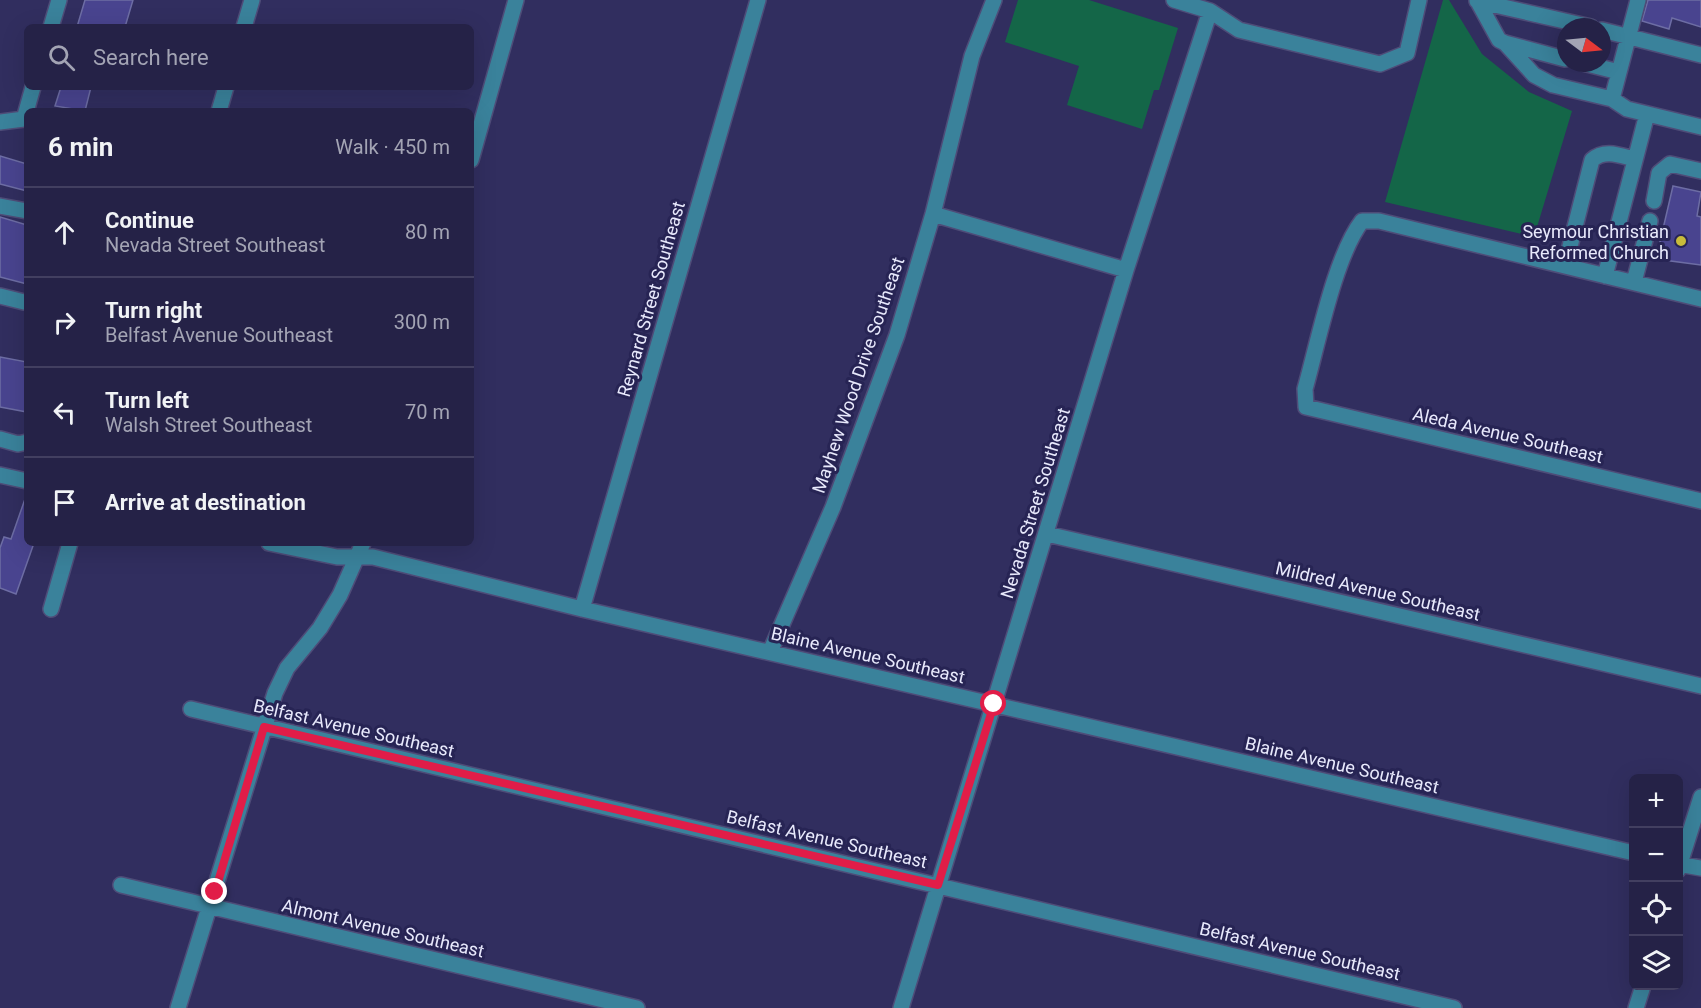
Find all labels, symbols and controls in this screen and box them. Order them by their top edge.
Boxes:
north arrow [1557,18,1611,72]
search box [24,24,474,90]
icon: search [45,41,78,74]
text: Search here [93,45,209,70]
text: 6 min [48,132,113,162]
text: Walk · 450 m [335,135,450,159]
street label: Reynard Street Southeast [613,199,689,399]
text: Continue [105,208,194,233]
icon: ahead [48,216,81,249]
text: 80 m [405,220,450,244]
place label: Seymour Christian Reformed Church [1522,221,1669,263]
text: Nevada Street Southeast [105,233,325,257]
marker: Seymour Christian Reformed Church [1674,234,1688,248]
street label: Mayhew Wood Drive Southeast [808,254,908,496]
text: Turn right [105,298,202,323]
icon: right [48,306,81,339]
text: 300 m [394,310,450,334]
text: Belfast Avenue Southeast [105,323,333,347]
text: Turn left [105,388,189,413]
icon: left [48,396,81,429]
text: 70 m [405,400,450,424]
street label: Aleda Avenue Southeast [1411,403,1605,467]
street label: Nevada Street Southeast [996,405,1074,601]
text: Walsh Street Southeast [105,413,312,437]
icon: arrive [48,486,81,519]
text: Arrive at destination [105,490,306,515]
street label: Mildred Avenue Southeast [1274,557,1482,625]
street label: Blaine Avenue Southeast [769,622,967,688]
route start [980,690,1006,716]
street label: Belfast Avenue Southeast [252,695,457,761]
street label: Blaine Avenue Southeast [1243,732,1441,798]
map controls [1629,774,1683,990]
button: + [1629,774,1683,828]
street label: Belfast Avenue Southeast [725,806,930,872]
button: − [1629,828,1683,882]
route end [201,878,227,904]
button: locate [1629,882,1683,936]
street label: Almont Avenue Southeast [280,894,486,962]
street label: Belfast Avenue Southeast [1198,918,1403,984]
button: layers [1629,936,1683,990]

